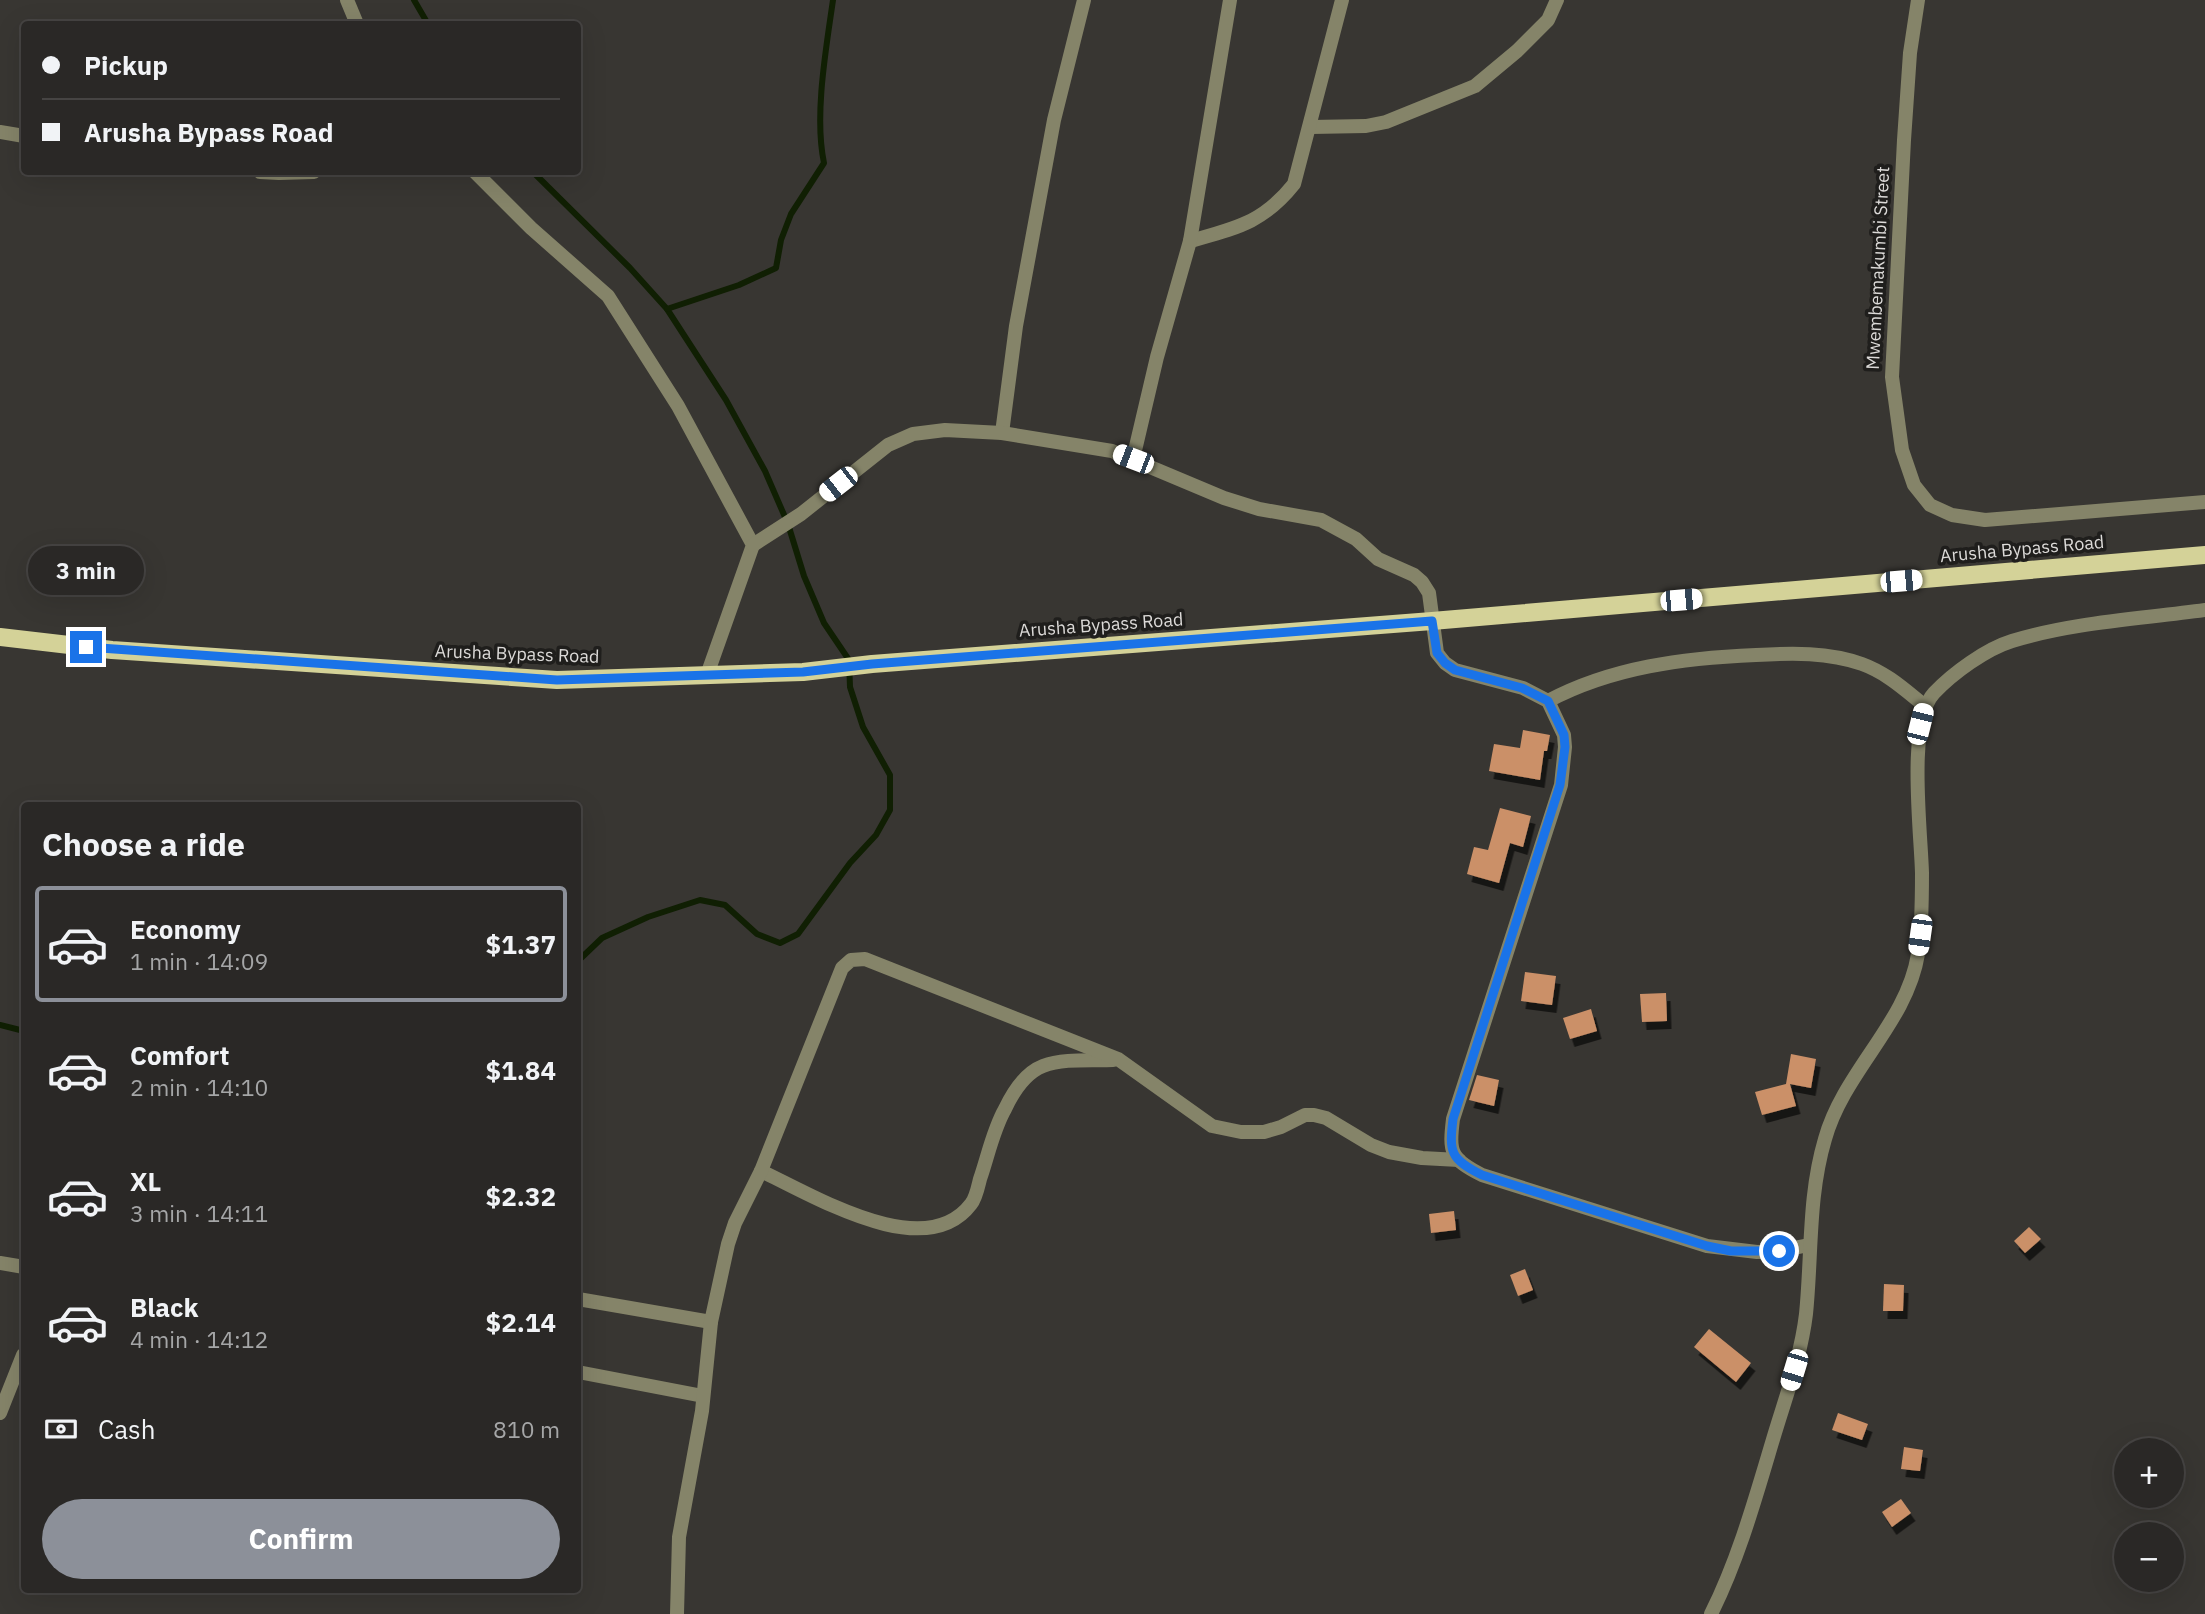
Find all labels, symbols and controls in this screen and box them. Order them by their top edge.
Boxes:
text: Pickup [84,48,168,82]
text: Arusha Bypass Road [84,115,334,149]
street label: Mwembemakumbi Street [1861,166,1894,370]
car [1110,442,1157,476]
car [815,463,862,505]
street label: Arusha Bypass Road [1939,530,2105,567]
callout: 3 min [28,546,144,594]
text: 3 min [56,555,116,585]
car [1880,569,1923,593]
car [1660,588,1703,612]
street label: Arusha Bypass Road [1018,607,1184,642]
route end [70,631,102,663]
street label: Arusha Bypass Road [434,639,600,668]
car [1905,701,1936,747]
text: Choose a ride [42,823,245,865]
text: Economy [130,912,241,946]
icon: car [46,913,109,976]
car [1907,913,1934,957]
text: $1.37 [486,927,556,961]
text: 1 min · 14:09 [130,946,268,976]
text: Comfort [130,1038,229,1072]
icon: car [46,1039,109,1102]
text: $1.84 [486,1053,556,1087]
text: 2 min · 14:10 [130,1072,268,1102]
text: XL [130,1164,161,1198]
icon: car [46,1165,109,1228]
text: $2.32 [486,1179,556,1213]
text: 3 min · 14:11 [130,1198,268,1228]
route start [1763,1235,1795,1267]
text: Black [130,1290,198,1324]
icon: car [46,1291,109,1354]
text: $2.14 [486,1305,556,1339]
text: 4 min · 14:12 [130,1324,268,1354]
car [1778,1347,1811,1393]
icon: cash [42,1410,80,1448]
text: Cash [98,1412,155,1446]
text: 810 m [493,1414,560,1444]
map controls [2114,1438,2184,1592]
button: + [2114,1438,2184,1508]
button: Confirm [42,1499,560,1579]
button: − [2114,1522,2184,1592]

